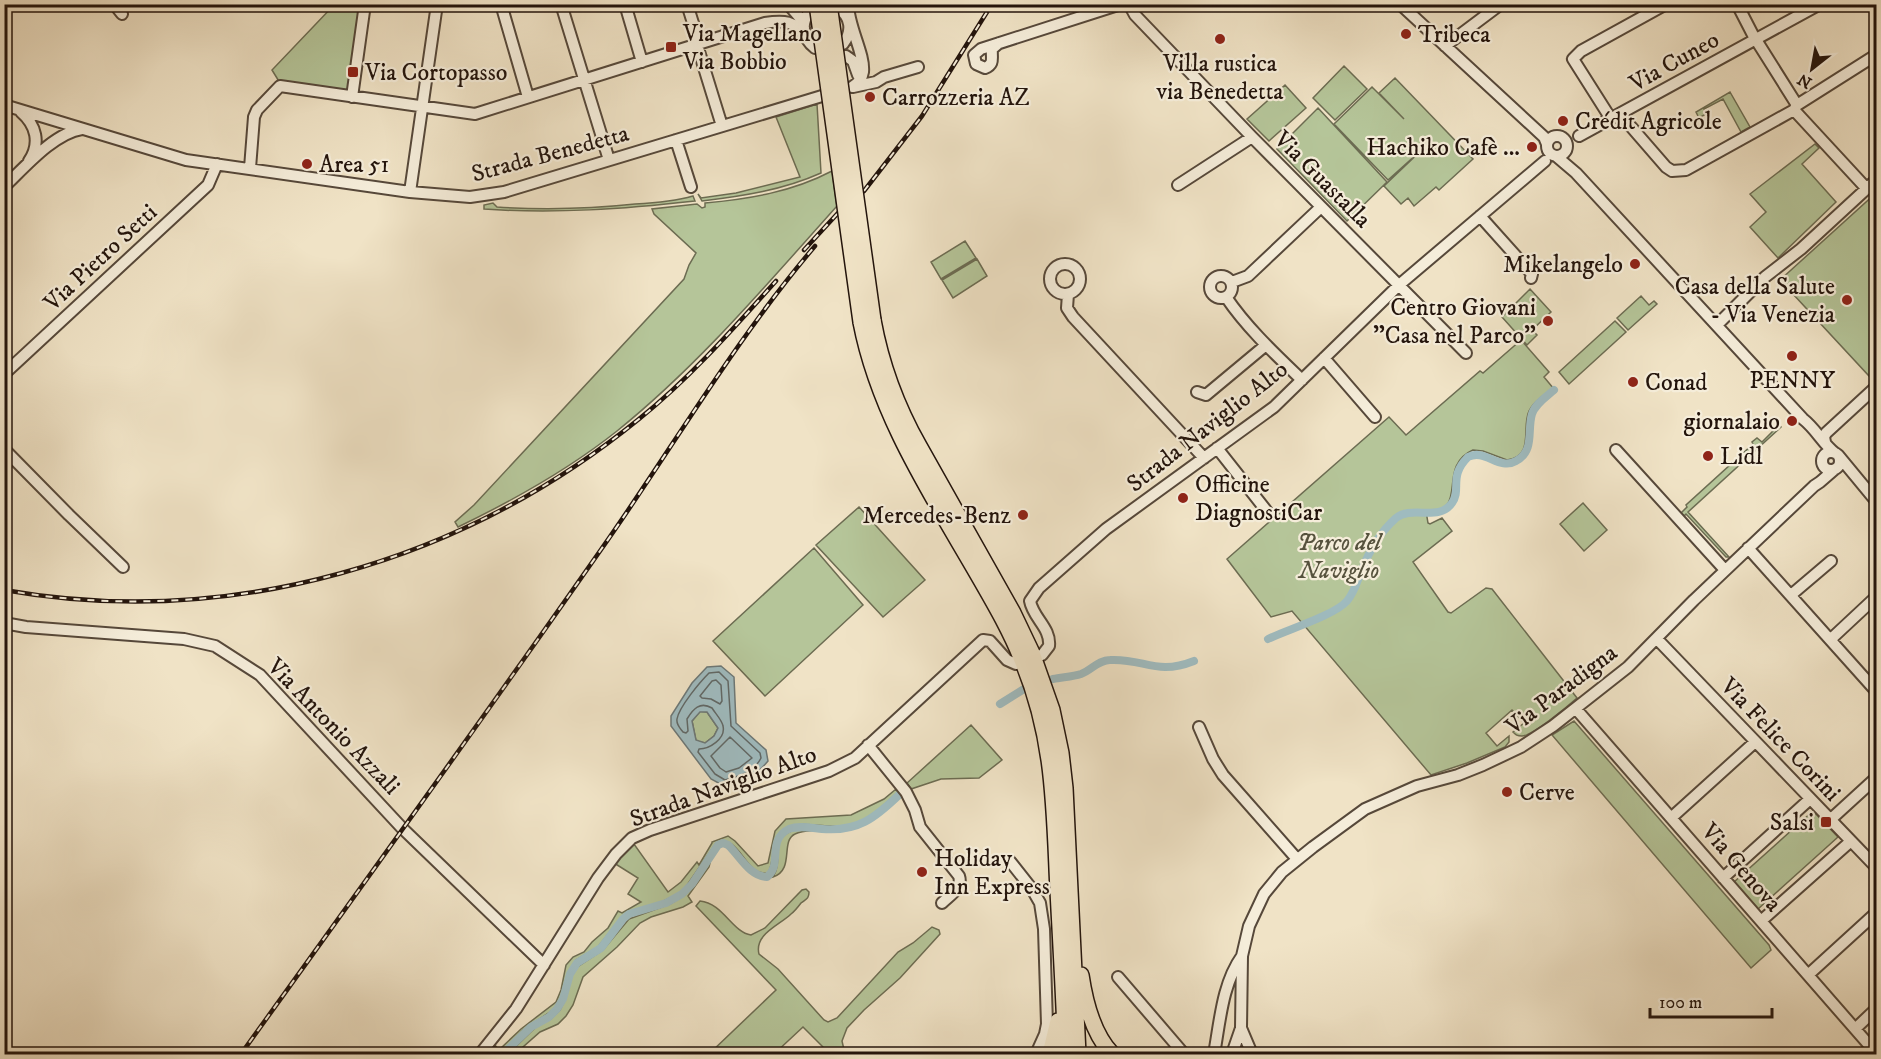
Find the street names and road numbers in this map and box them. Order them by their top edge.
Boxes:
street label: Via Cuneo [1623,25,1725,99]
street label: Strada Benedetta [468,118,633,189]
street label: Via Guastalla [1267,124,1378,235]
street label: Via Pietro Setti [37,198,164,319]
street label: Strada Naviglio Alto [1121,355,1294,499]
street label: Via Paradigna [1499,638,1624,742]
street label: Via Antonio Azzali [260,651,406,801]
street label: Via Felice Corini [1713,671,1847,808]
street label: Strada Naviglio Alto [626,739,821,835]
street label: Via Genova [1694,816,1789,919]

